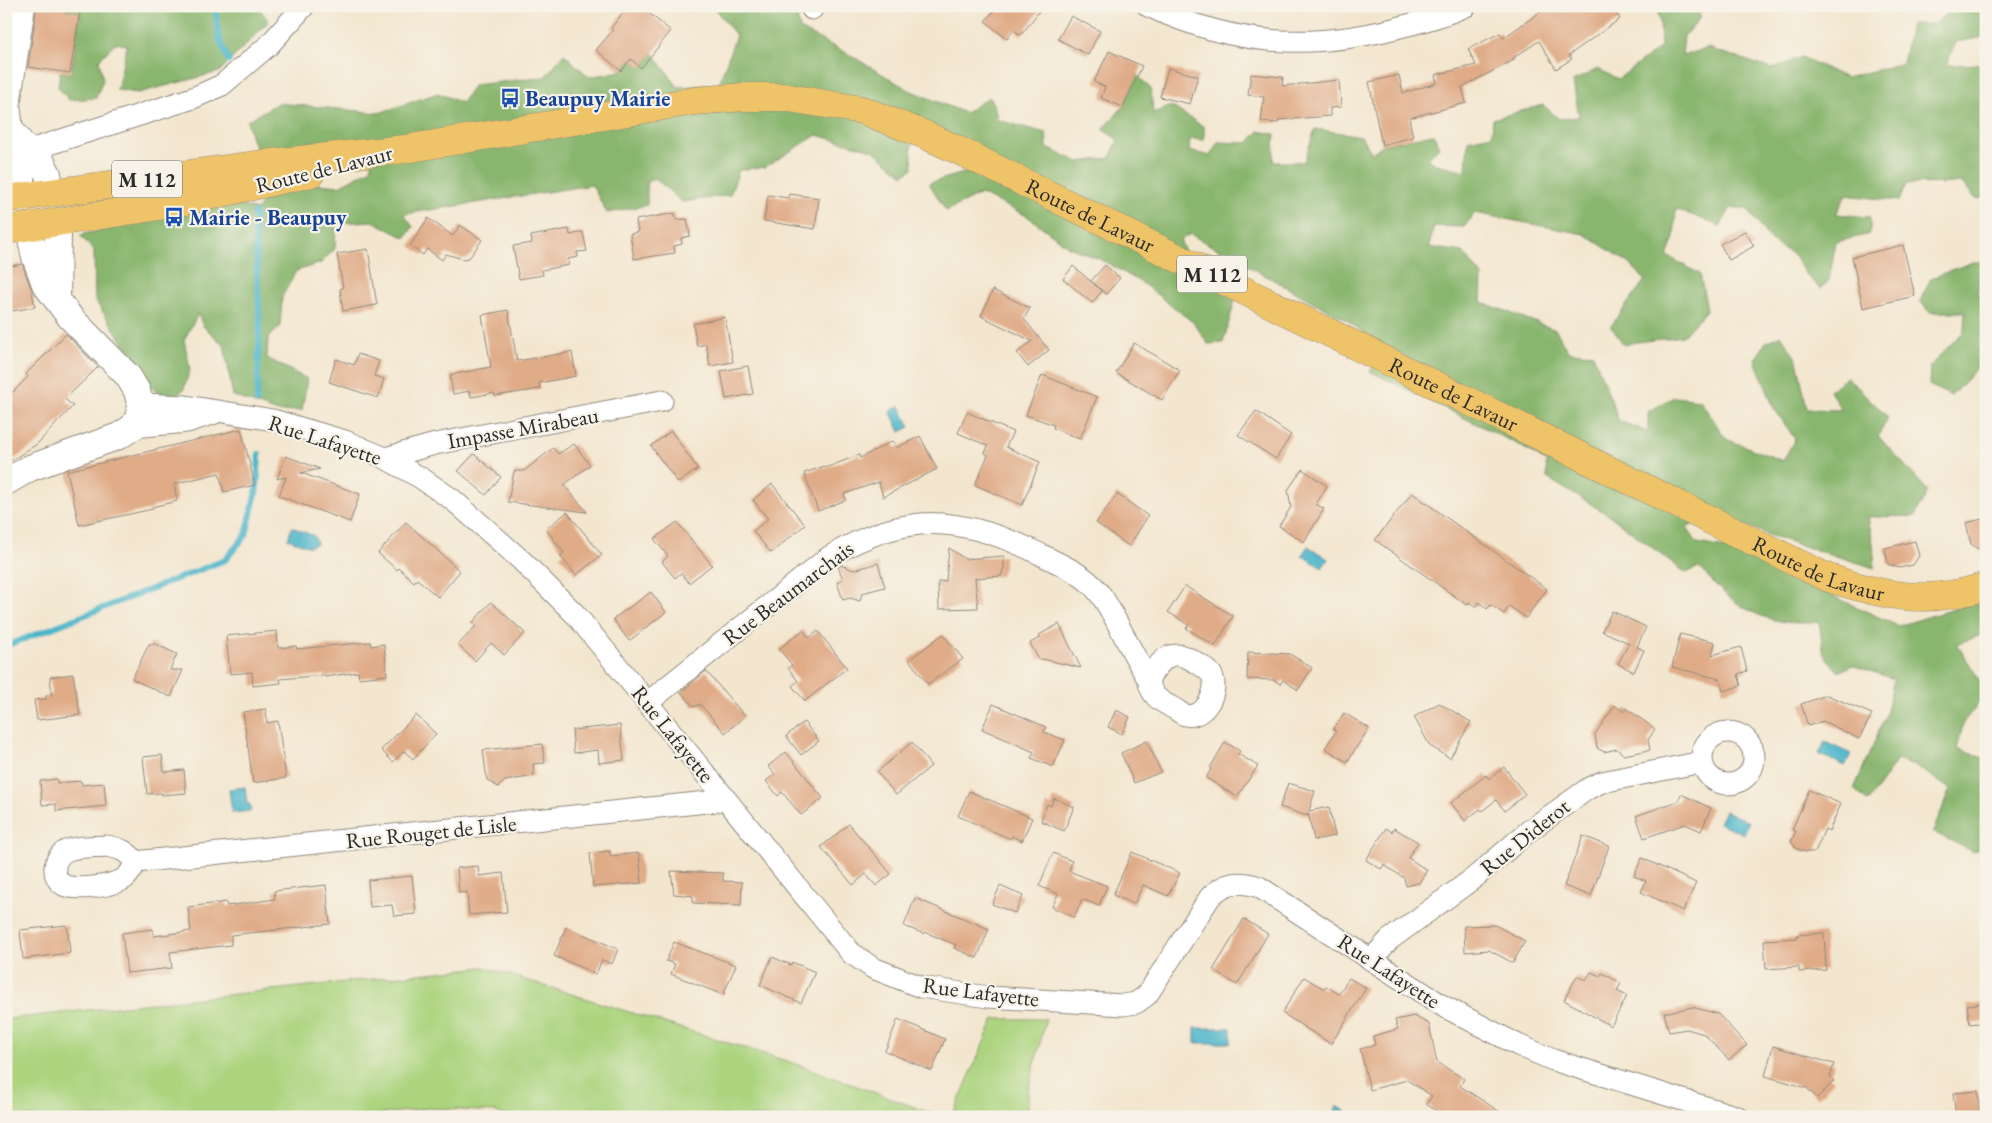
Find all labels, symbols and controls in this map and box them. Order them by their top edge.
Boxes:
place label: Beaupuy Mairie [525,84,670,113]
bus stop icon: Beaupuy Mairie [499,87,521,109]
street label: Route de Lavaur [252,138,396,200]
road number: M 112 [112,160,182,198]
street label: Route de Lavaur [1021,171,1160,259]
place label: Mairie - Beaupuy [189,203,347,232]
bus stop icon: Mairie - Beaupuy [163,206,185,228]
road number: M 112 [1177,255,1247,292]
street label: Route de Lavaur [1384,350,1524,438]
street label: Impasse Mirabeau [445,400,601,456]
street label: Rue Lafayette [265,408,385,472]
street label: Route de Lavaur [1748,529,1888,608]
street label: Rue Beaumarchais [717,534,859,652]
street label: Rue Lafayette [625,679,721,789]
street label: Rue Diderot [1474,792,1576,882]
street label: Rue Rouget de Lisle [344,809,518,855]
street label: Rue Lafayette [1332,927,1446,1015]
street label: Rue Lafayette [921,970,1041,1014]

